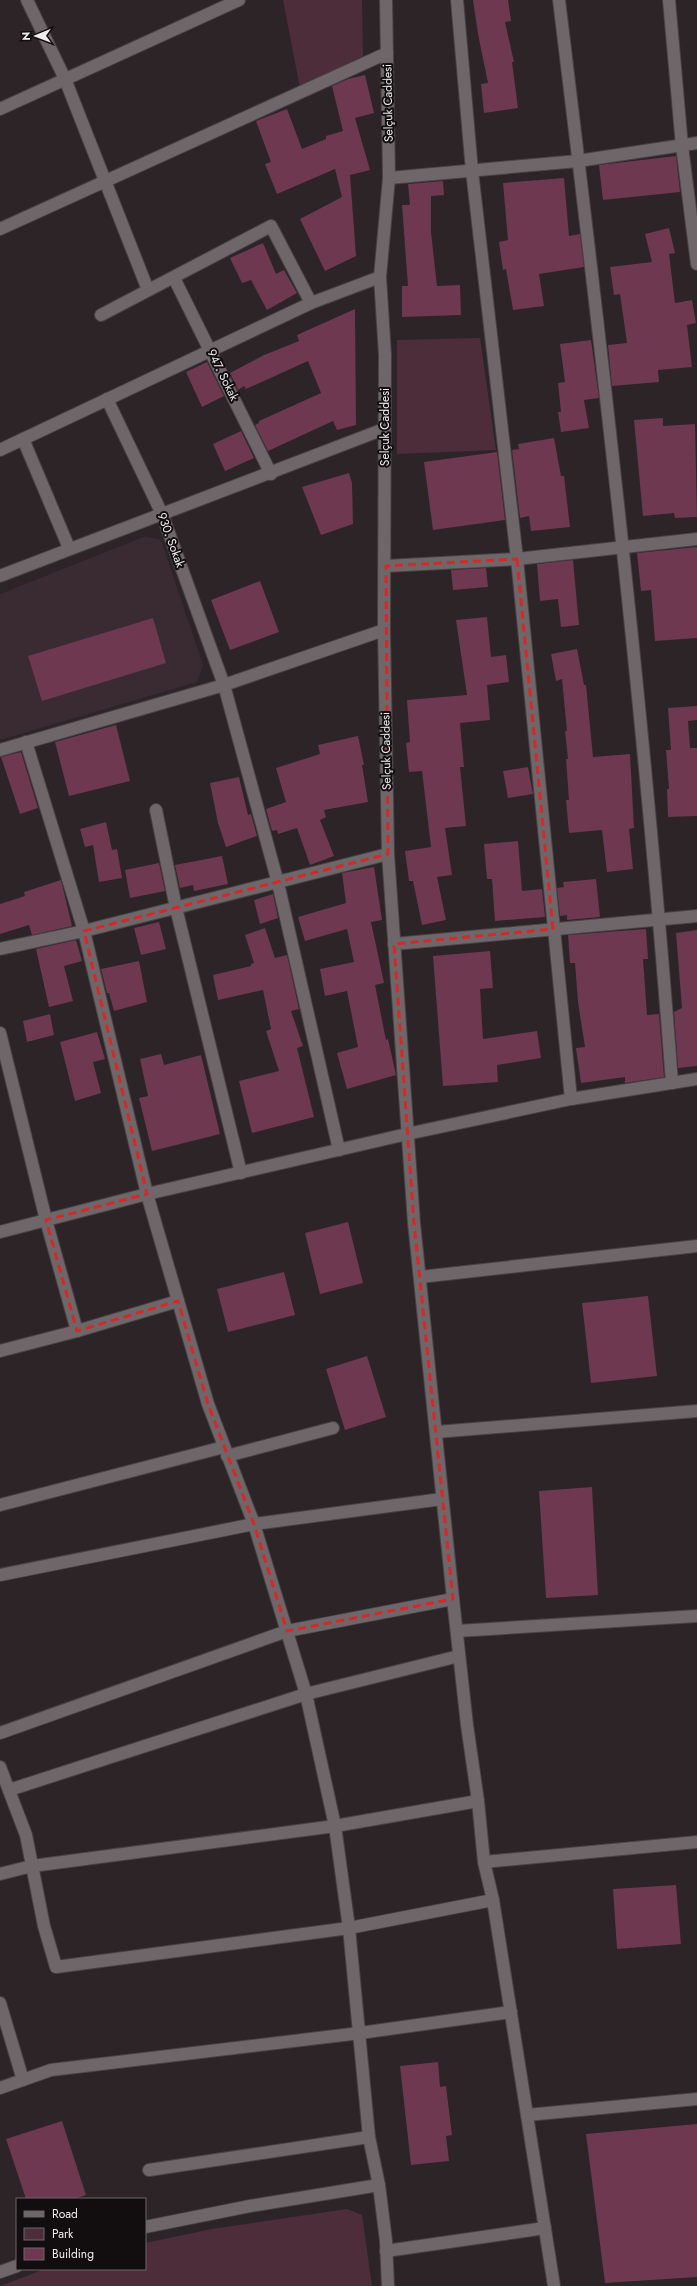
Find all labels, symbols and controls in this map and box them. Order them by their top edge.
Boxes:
north arrow [16,16,56,56]
text: N [18,32,34,41]
street label: Selçuk Caddesi [378,64,398,142]
street label: 947. Sokak [203,346,244,405]
street label: Selçuk Caddesi [376,388,394,466]
street label: 930. Sokak [153,510,190,571]
street label: Selçuk Caddesi [376,712,396,790]
legend [16,2198,146,2270]
text: Road [52,2205,78,2223]
text: Park [52,2225,74,2243]
text: Building [52,2245,94,2263]

